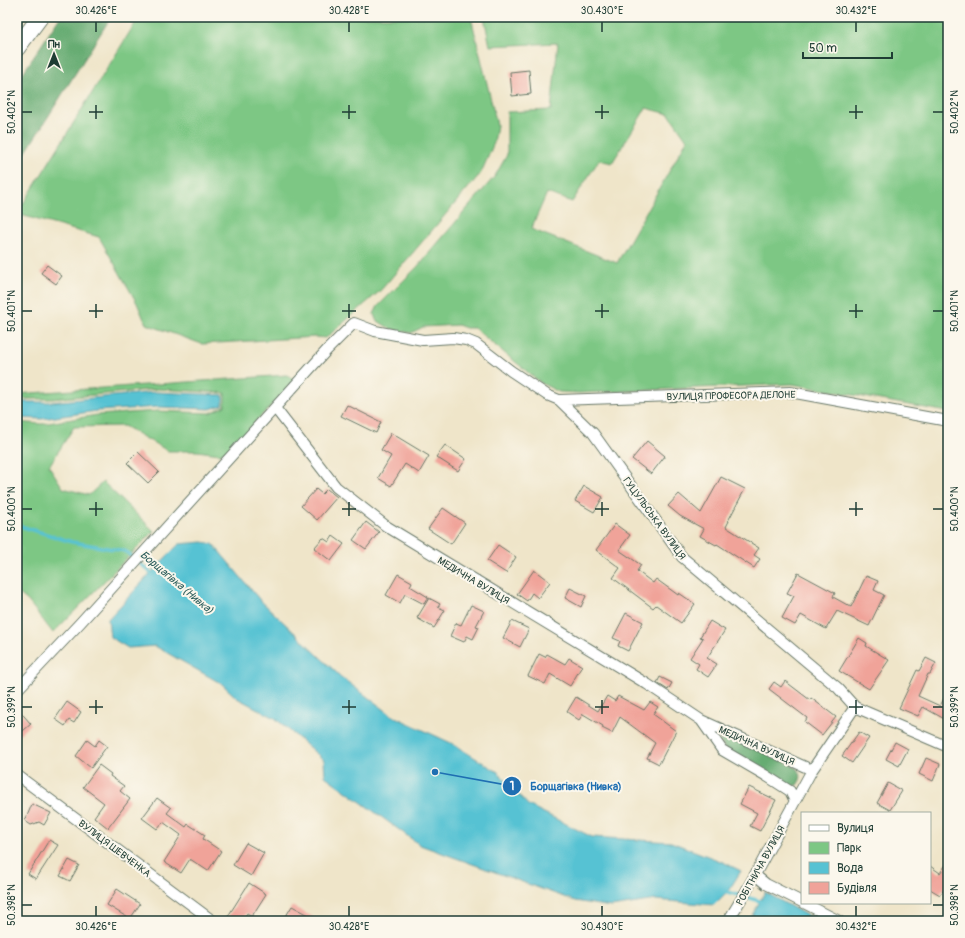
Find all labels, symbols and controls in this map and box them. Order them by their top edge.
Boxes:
text: 30.426°E [75,5,117,17]
text: 30.428°E [329,5,369,17]
text: 30.430°E [581,5,623,17]
text: 30.432°E [835,5,877,17]
north arrow [34,34,74,74]
scale bar [803,34,892,60]
text: Пн [48,38,61,51]
text: 50 m [809,41,837,56]
text: 50.402°N [6,90,18,134]
text: 50.402°N [949,90,961,134]
text: 50.401°N [6,290,18,332]
text: 50.401°N [949,290,961,332]
street label: ВУЛИЦЯ ПРОФЕСОРА ДЕЛОНЕ [666,389,796,403]
street label: ГУЦУЛЬСЬКА ВУЛИЦЯ [620,475,688,562]
text: 50.400°N [6,486,18,532]
text: 50.400°N [949,486,961,532]
water label: Борщагівка (Нивка) [137,548,216,617]
street label: МЕДИЧНА ВУЛИЦЯ [435,555,512,607]
text: 50.399°N [6,686,18,728]
text: 50.399°N [949,686,961,728]
street label: МЕДИЧНА ВУЛИЦЯ [717,724,797,768]
callout: Борщагівка (Нивка) [502,775,630,798]
text: 1 [510,779,514,794]
text: Борщагівка (Нивка) [530,780,622,793]
legend [801,812,931,904]
street label: ВУЛИЦЯ ШЕВЧЕНКА [76,818,153,880]
text: Вулиця [837,821,874,836]
street label: РОБІТНИЧА ВУЛИЦЯ [734,823,788,907]
text: Парк [837,841,862,856]
text: Вода [837,861,863,876]
text: Будівля [837,881,877,896]
text: 50.398°N [6,884,18,926]
text: 50.398°N [949,884,961,926]
text: 30.426°E [75,921,117,933]
text: 30.428°E [329,921,369,933]
text: 30.430°E [581,921,623,933]
text: 30.432°E [835,921,877,933]

